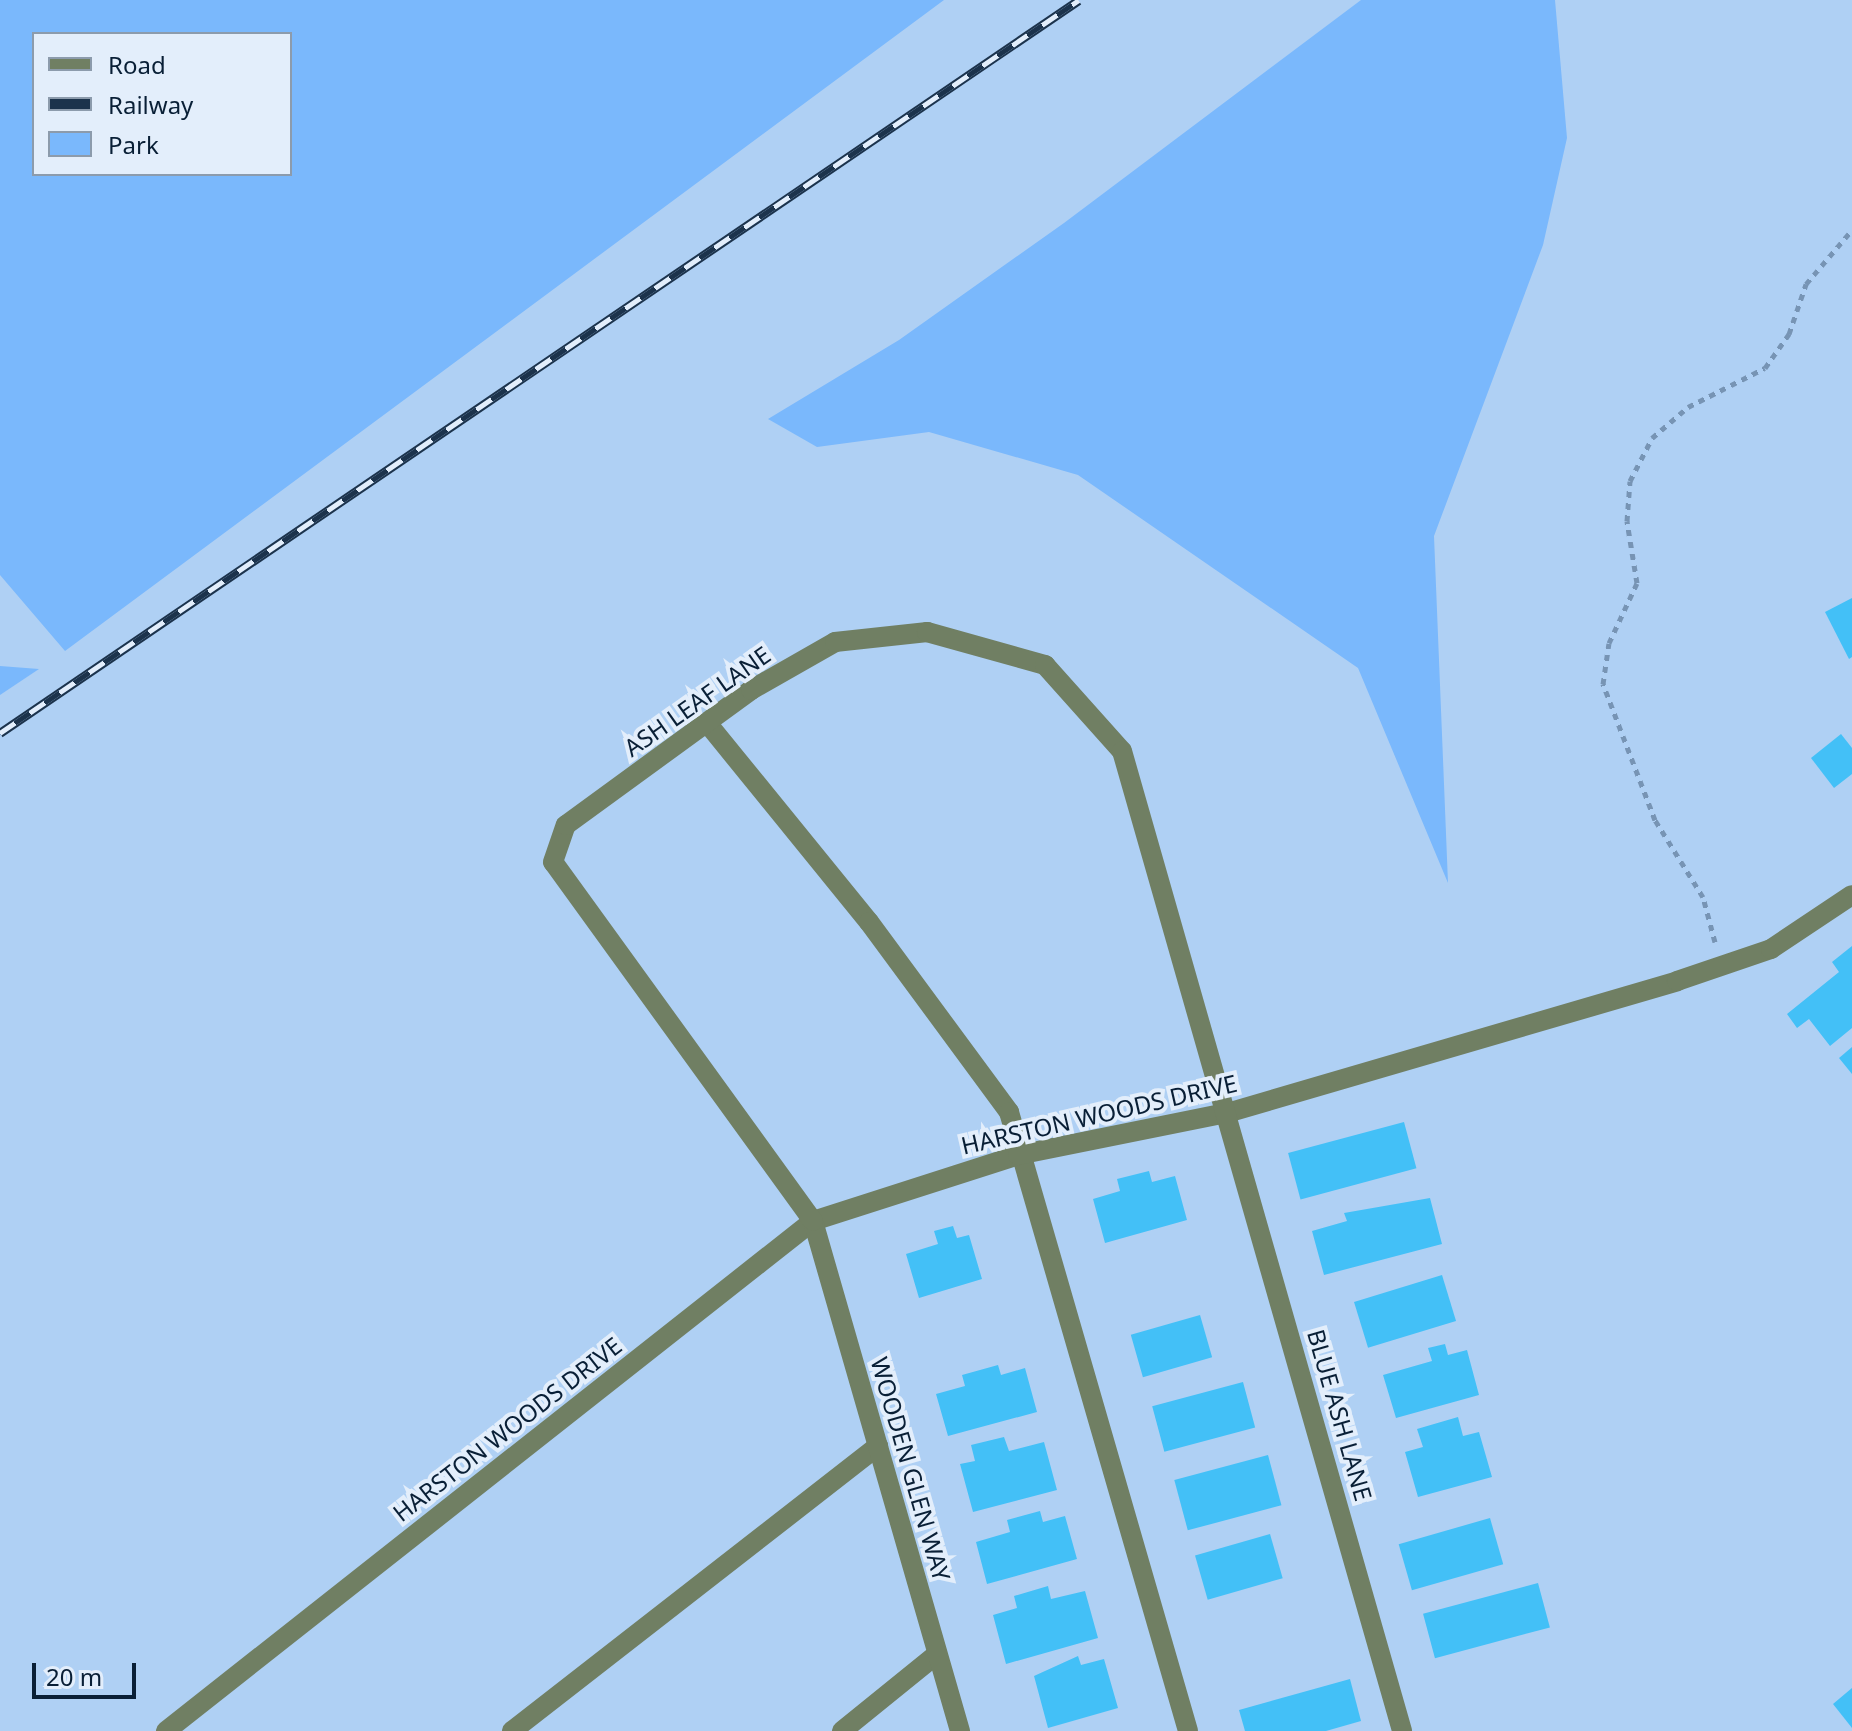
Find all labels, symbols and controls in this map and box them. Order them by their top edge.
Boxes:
legend [32,32,292,176]
text: Road [108,48,166,81]
text: Railway [108,88,193,121]
text: Park [108,128,159,161]
street label: ASH LEAF LANE [618,640,776,762]
street label: HARSTON WOODS DRIVE [958,1068,1240,1160]
street label: BLUE ASH LANE [1302,1326,1378,1504]
street label: HARSTON WOODS DRIVE [387,1331,627,1527]
street label: WOODEN GLEN WAY [865,1354,957,1584]
scale bar [36,1647,140,1697]
text: 20 m [46,1660,102,1693]

